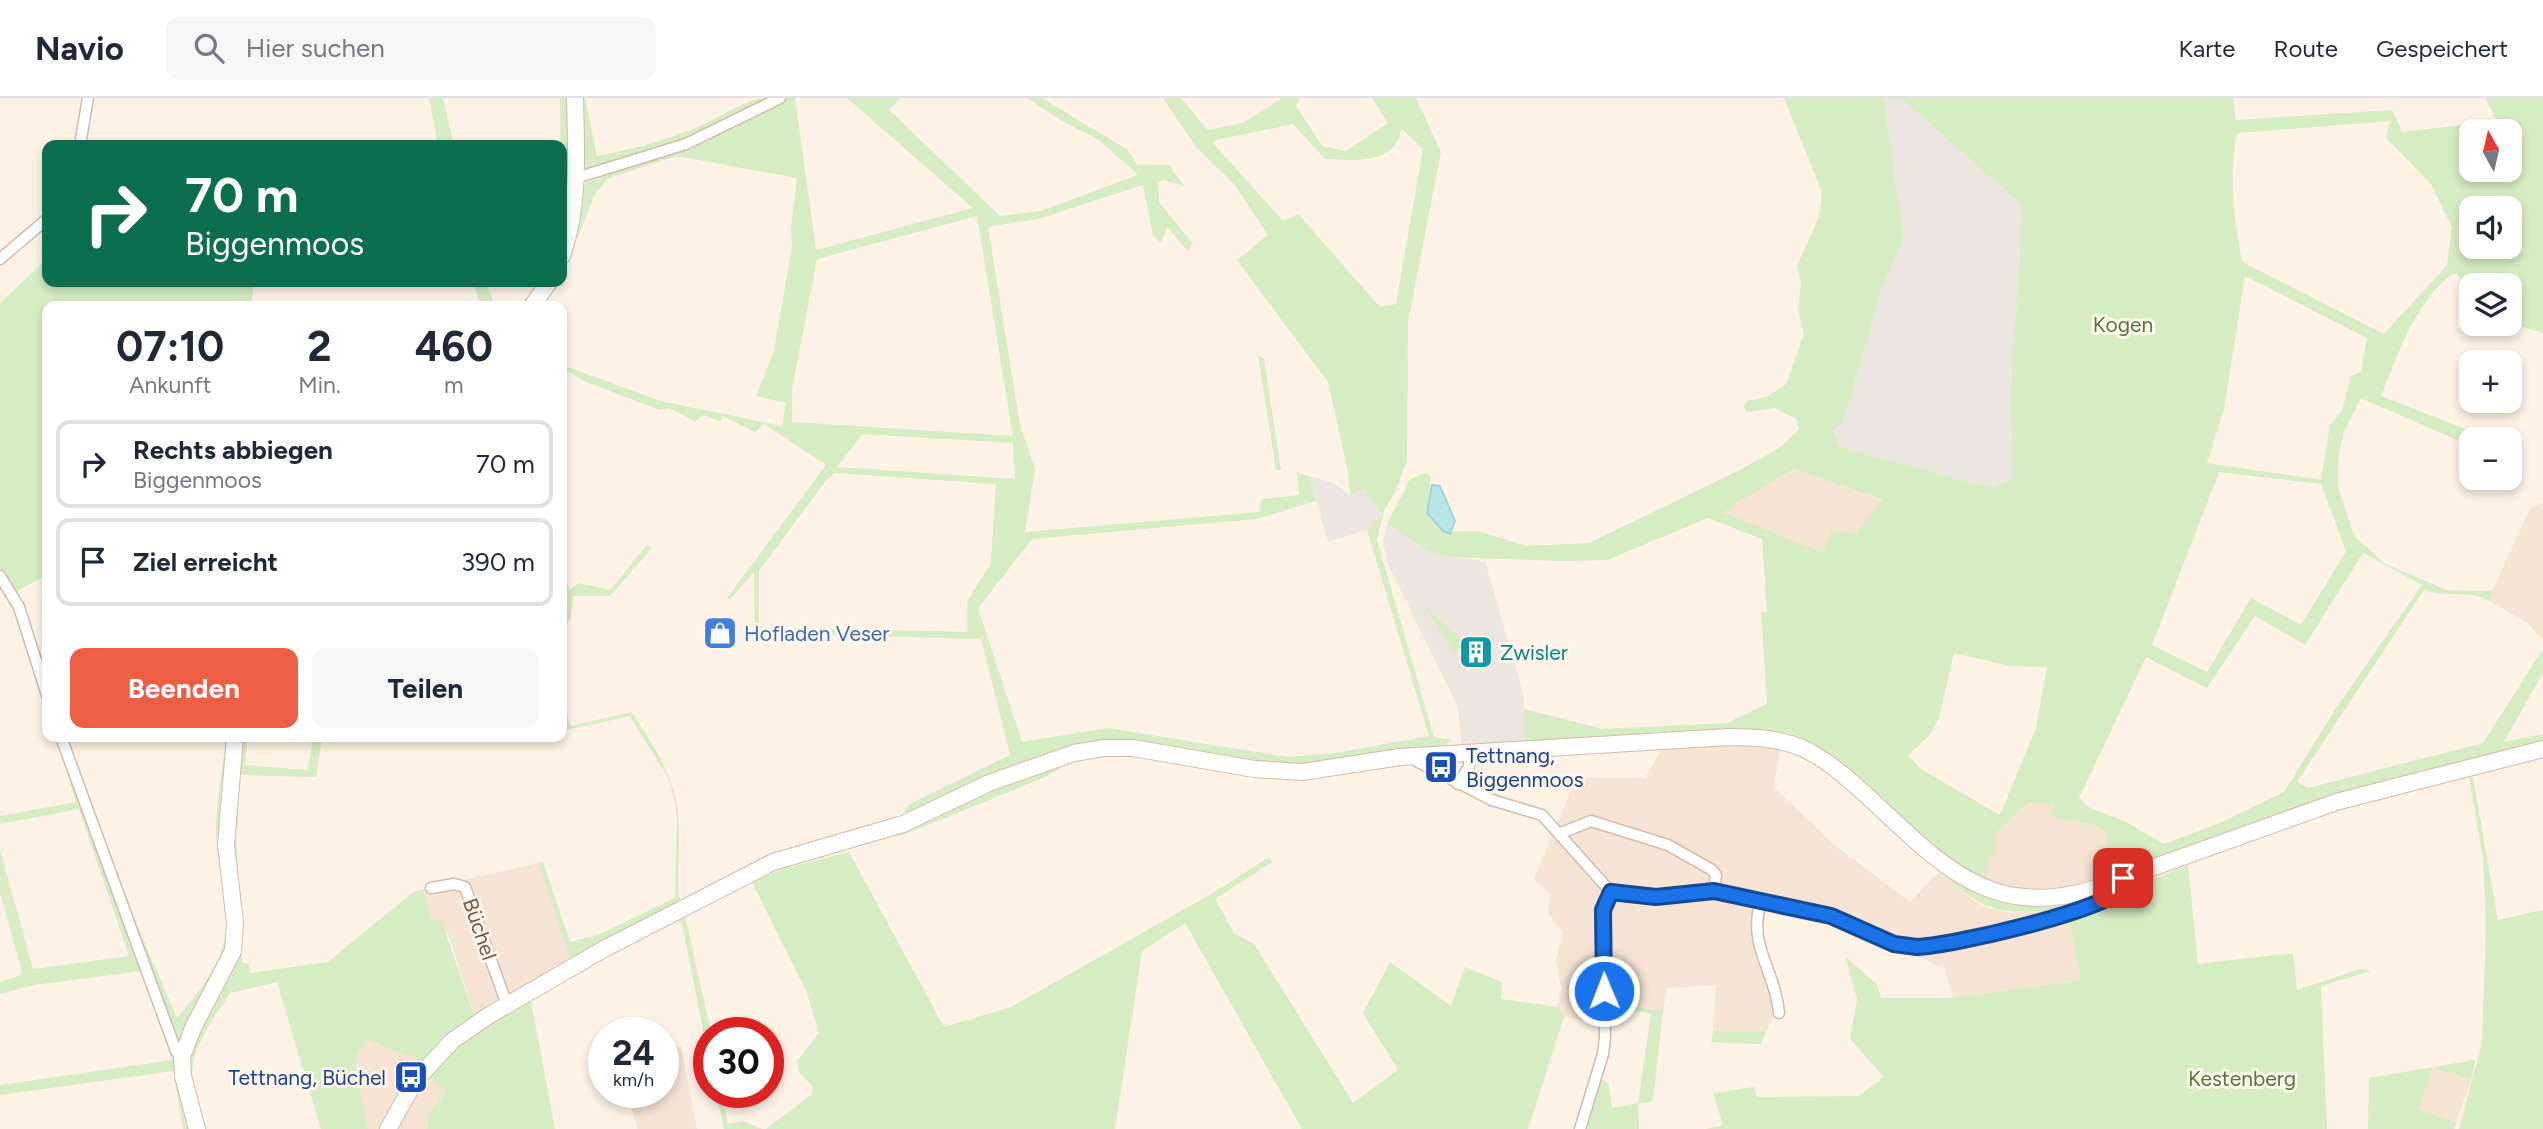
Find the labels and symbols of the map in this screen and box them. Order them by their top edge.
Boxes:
north arrow [2459,119,2522,182]
park label: Kogen [2093,312,2153,337]
shop icon: Hofladen Veser [701,614,739,652]
place label: Hofladen Veser [744,621,889,646]
building icon: Zwisler [1457,633,1495,671]
place label: Zwisler [1500,640,1568,665]
place label: Tettnang, Biggenmoos [1466,743,1584,792]
bus stop icon: Tettnang, Biggenmoos [1422,748,1460,786]
pin [2093,848,2153,908]
street label: Büchel [458,895,502,963]
position arrow [1567,954,1641,1028]
speed limit sign: 30 [693,1017,784,1108]
bus stop icon: Tettnang, Büchel [392,1058,430,1096]
place label: Tettnang, Büchel [228,1065,386,1090]
park label: Kestenberg [2188,1066,2296,1091]

